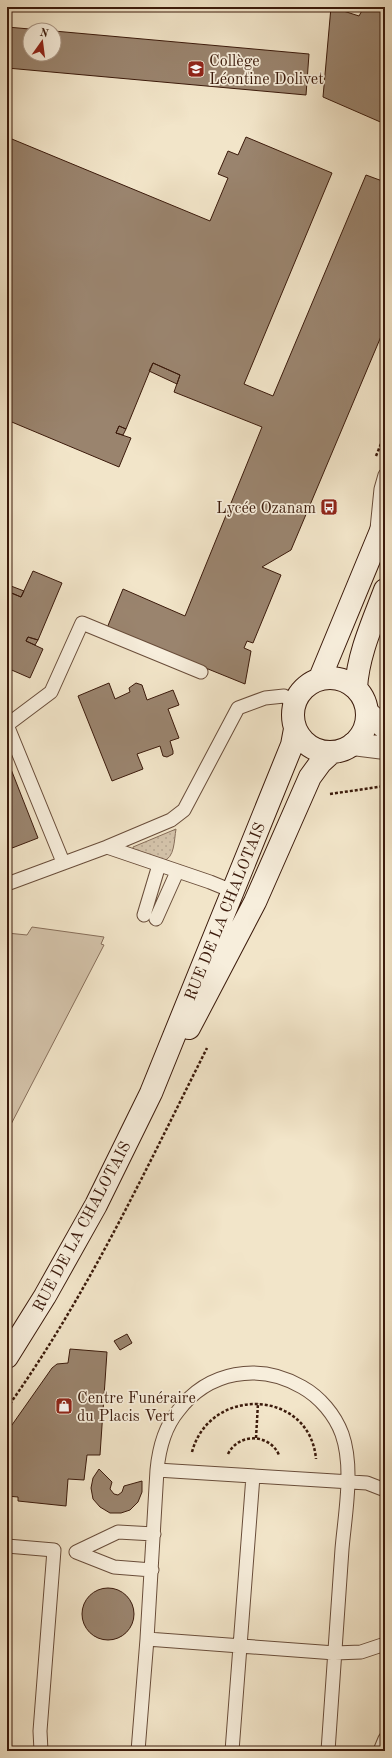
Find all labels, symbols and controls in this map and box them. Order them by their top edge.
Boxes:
north arrow [22,22,62,62]
text: N [39,27,50,40]
place label: Collège Léontine Dolivet [209,54,324,88]
school or university icon: Collège Léontine Dolivet [186,59,206,79]
bus stop icon: Lycée Ozanam [319,497,339,517]
place label: Lycée Ozanam [216,501,316,517]
street label: RUE DE LA CHALOTAIS [183,820,269,1003]
street label: RUE DE LA CHALOTAIS [31,1139,135,1315]
place label: Centre Funéraire du Placis Vert [77,1391,196,1425]
shop icon: Centre Funéraire du Placis Vert [54,1396,74,1416]

